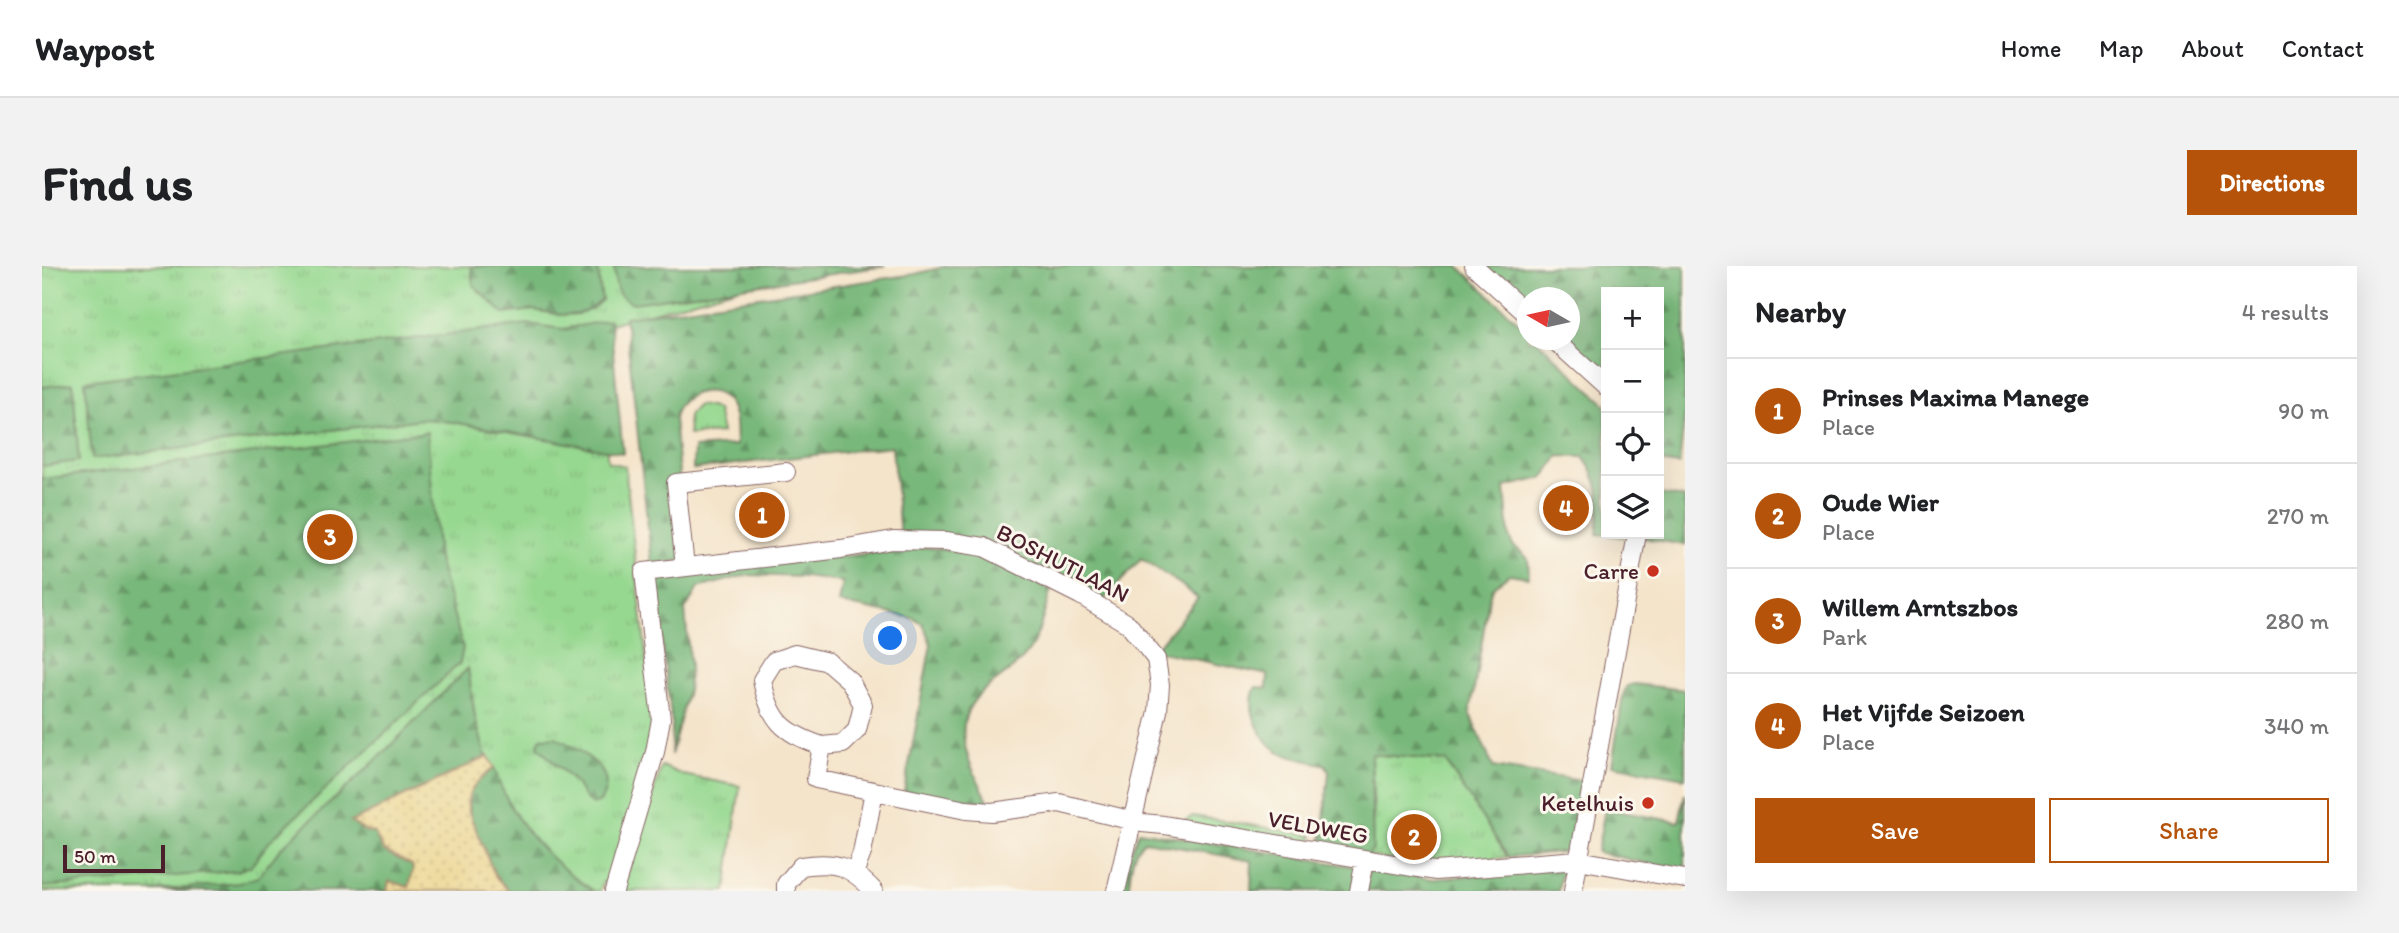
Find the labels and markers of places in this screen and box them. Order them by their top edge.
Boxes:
pin: 4 [1543,482,1589,534]
pin: 1 [739,489,785,541]
pin: 3 [307,511,353,563]
place label: Carre [1584,557,1639,585]
marker: Carre [1645,563,1661,579]
place label: Ketelhuis [1541,789,1634,817]
marker: Ketelhuis [1640,795,1656,811]
pin: 2 [1391,811,1437,863]

